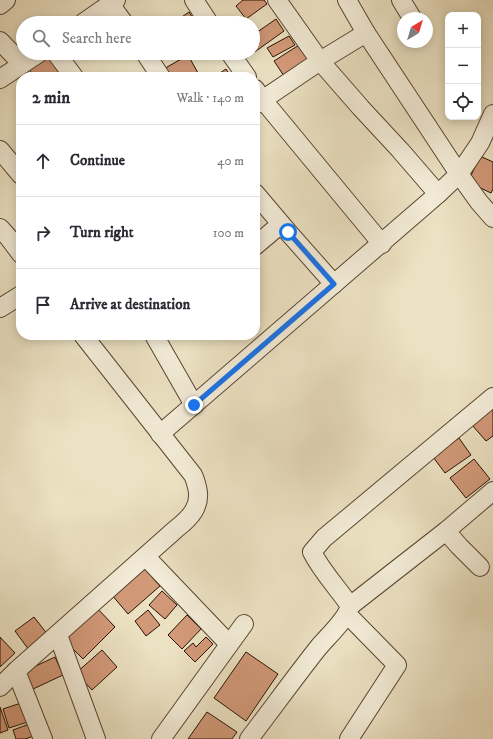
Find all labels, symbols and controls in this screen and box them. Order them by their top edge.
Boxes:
north arrow [397,12,433,48]
map controls [445,12,481,120]
button: + [445,12,481,48]
search box [16,16,260,60]
icon: search [30,27,52,49]
text: Search here [62,29,131,48]
button: − [445,48,481,84]
button: locate [445,84,481,120]
text: 2 min [32,87,70,109]
text: Walk · 140 m [176,90,244,106]
icon: ahead [32,150,54,172]
text: Continue [70,151,125,170]
text: 40 m [217,153,244,169]
icon: right [32,222,54,244]
text: Turn right [70,223,133,242]
route start [279,223,297,241]
text: 100 m [213,225,244,241]
icon: arrive [32,294,54,316]
text: Arrive at destination [70,295,190,314]
route end [185,396,203,414]

